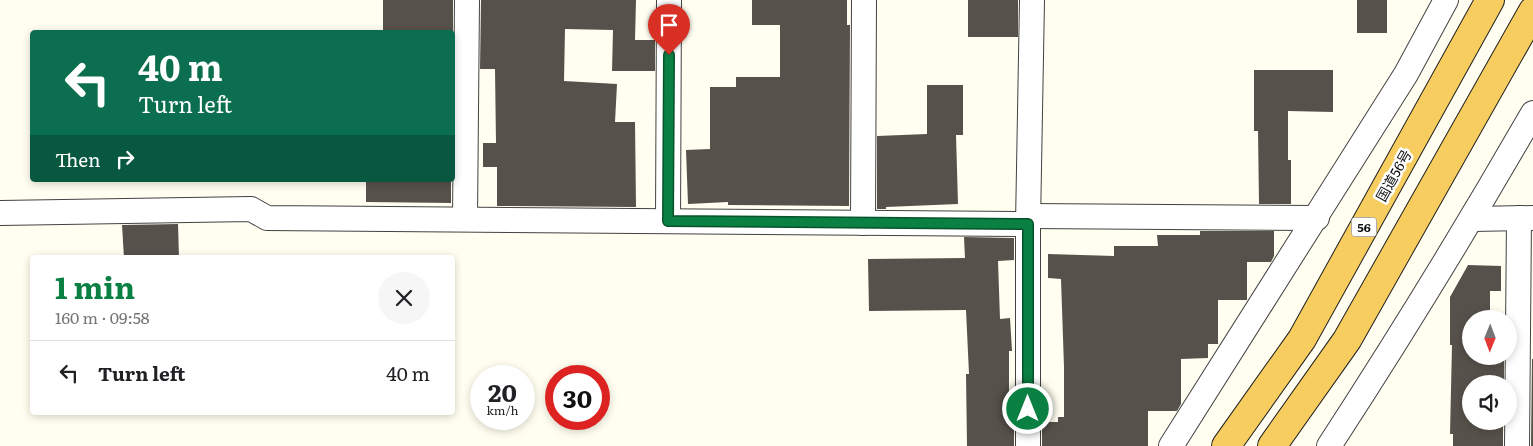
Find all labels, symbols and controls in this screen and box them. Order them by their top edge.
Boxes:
pin [648,4,690,55]
icon: arrive [655,11,683,39]
text: 40 m [138,40,223,92]
icon: left [55,50,120,115]
text: Turn left [138,87,232,120]
text: Then [55,145,101,173]
icon: right [111,145,139,173]
street label: 国道56号 [1371,145,1415,205]
road number: 56 [1352,218,1376,236]
text: 1 min [55,264,135,308]
button: close [378,272,430,324]
text: 160 m · 09:58 [55,305,150,329]
north arrow [1462,310,1518,365]
map controls [1462,310,1517,430]
icon: left [55,359,83,387]
text: Turn left [98,359,185,387]
text: 40 m [386,359,430,387]
speed limit sign: 30 [545,365,610,430]
text: 20 [488,373,517,410]
button: sound [1462,375,1517,430]
position arrow [1001,382,1053,434]
text: km/h [487,401,518,419]

